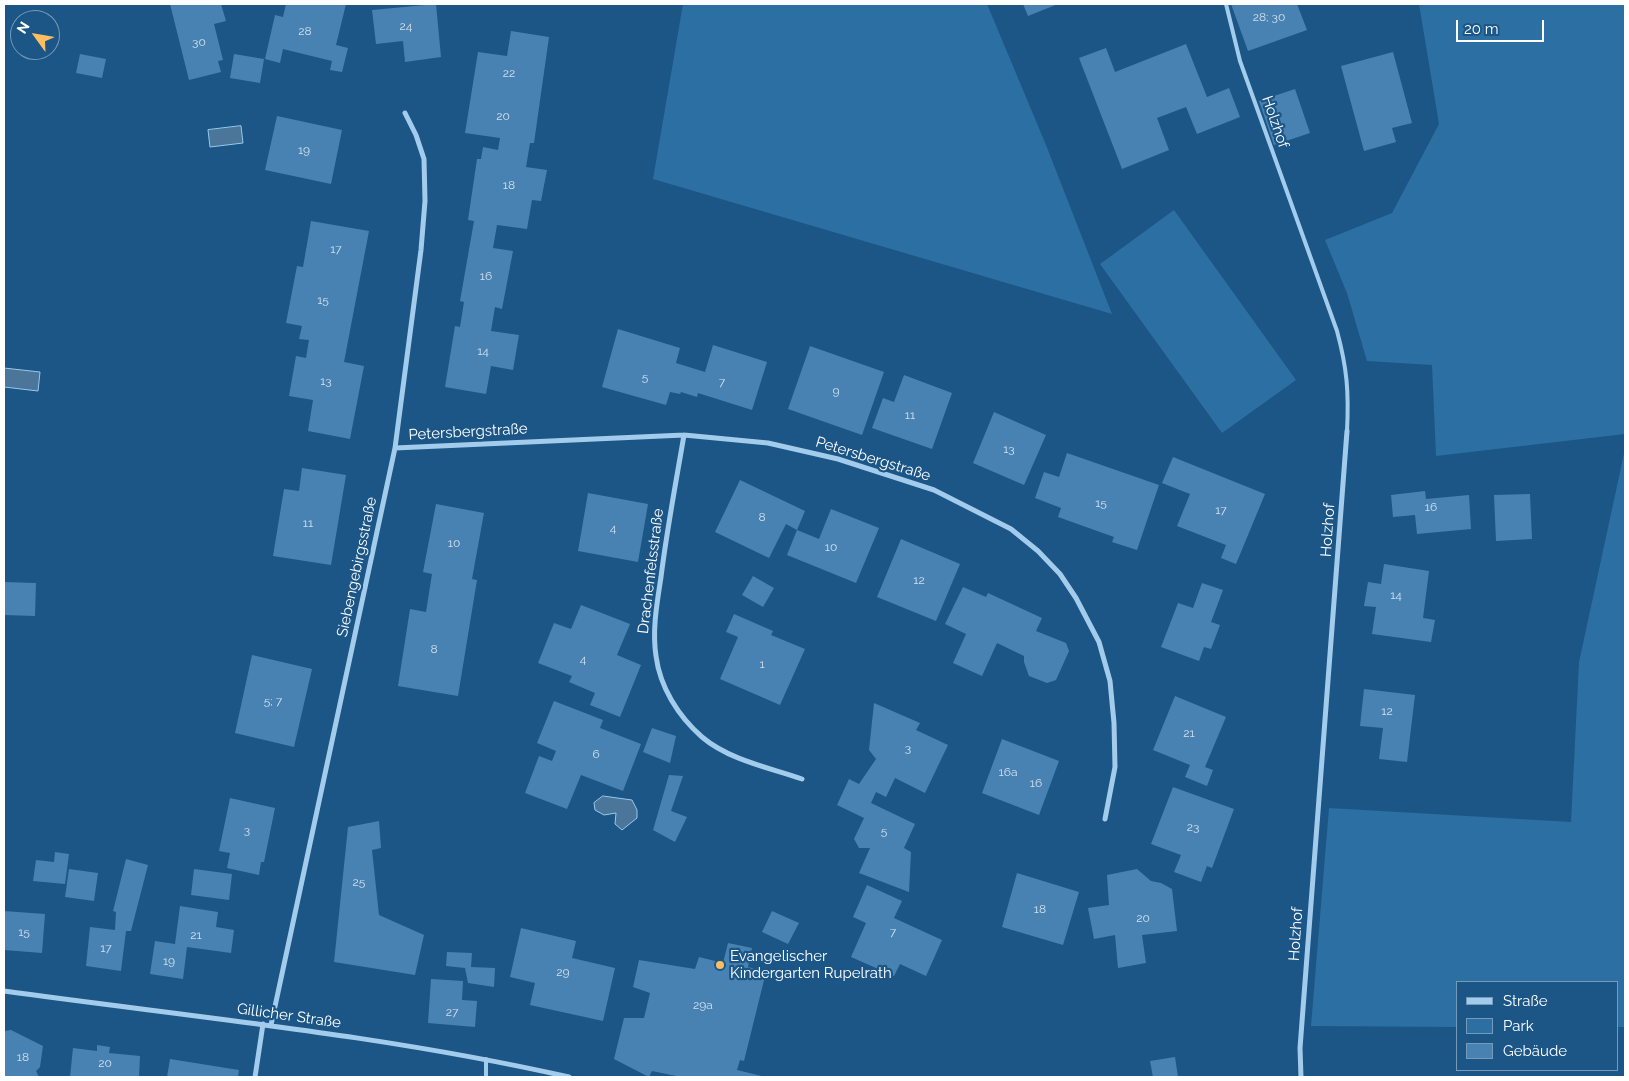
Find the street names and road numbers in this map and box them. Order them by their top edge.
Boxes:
street label: Holzhof [1258,94,1292,150]
street label: Petersbergstraße [408,420,528,444]
street label: Petersbergstraße [813,433,933,485]
street label: Siebengebirgsstraße [333,495,381,639]
street label: Holzhof [1317,503,1339,557]
street label: Drachenfelsstraße [634,507,668,635]
street label: Holzhof [1285,907,1307,961]
street label: Gillicher Straße [236,1000,342,1032]

